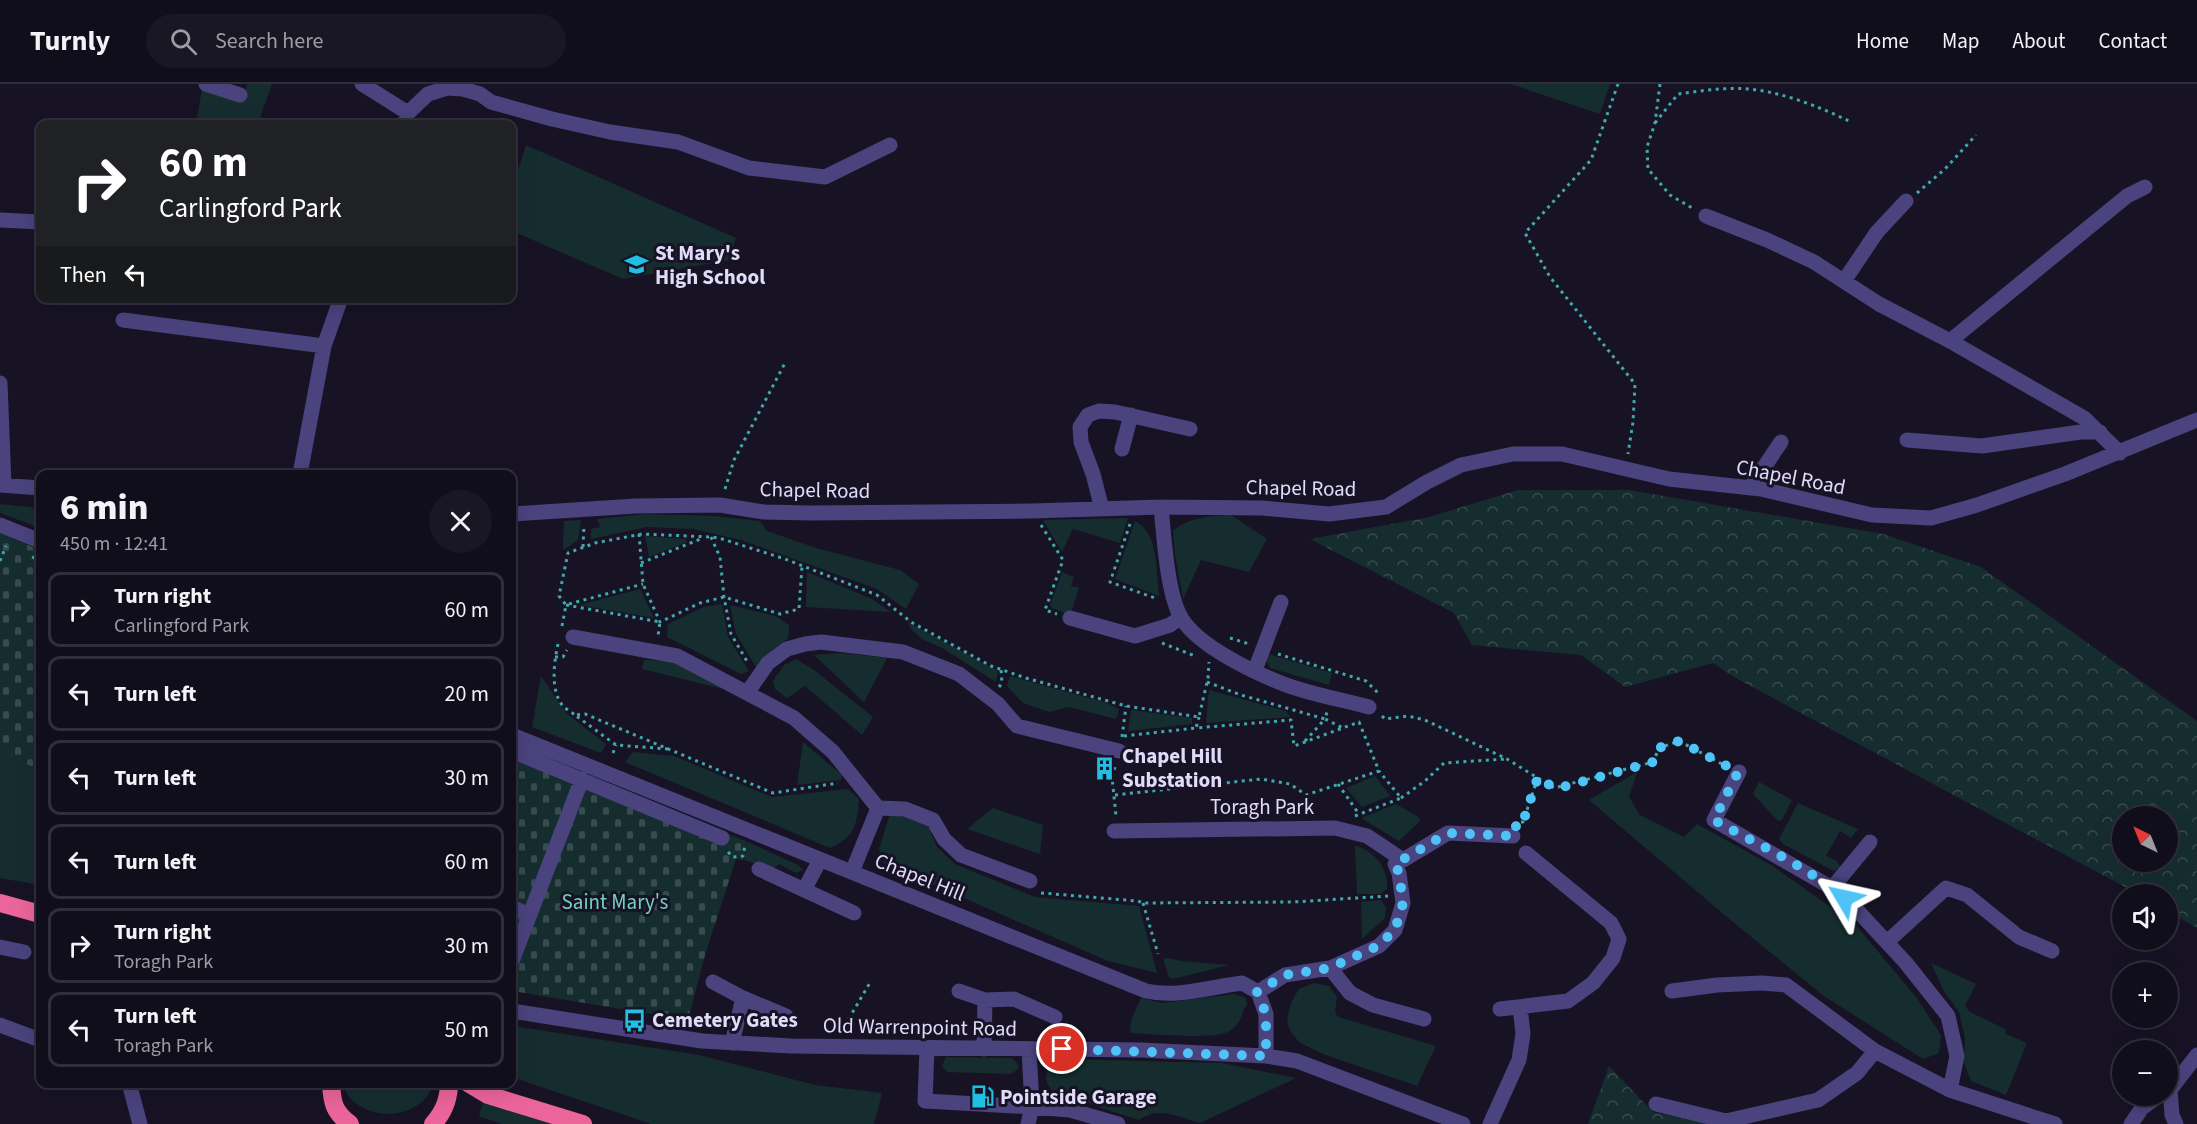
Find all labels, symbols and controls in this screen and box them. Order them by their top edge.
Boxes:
search box [146,14,566,68]
text: Turnly [30,21,110,61]
icon: search [167,25,200,58]
text: Search here [215,25,324,57]
text: Home [1856,26,1909,56]
text: Map [1942,26,1980,56]
text: About [2013,26,2065,56]
text: Contact [2098,26,2167,56]
text: 60 m [159,133,248,193]
icon: right [60,144,138,222]
text: Carlingford Park [159,189,342,228]
place label: St Mary's High School [655,238,765,292]
school or university icon: St Mary's High School [624,252,650,278]
icon: left [119,258,152,291]
text: Then [60,259,107,291]
street label: Chapel Road [1734,452,1848,502]
street label: Chapel Road [1245,472,1357,504]
street label: Chapel Road [759,474,871,506]
text: 6 min [60,482,148,533]
button: close [429,490,492,553]
text: 450 m · 12:41 [60,530,168,558]
text: Turn right [114,580,211,612]
icon: right [63,593,96,626]
text: 60 m [444,594,489,626]
text: Carlingford Park [114,612,249,640]
icon: left [63,677,96,710]
text: Turn left [114,678,196,710]
text: 20 m [444,678,489,710]
place label: Chapel Hill Substation [1122,741,1222,795]
building icon: Chapel Hill Substation [1091,755,1117,781]
icon: left [63,761,96,794]
text: Turn left [114,762,196,794]
text: 30 m [444,762,489,794]
street label: Toragh Park [1210,792,1315,822]
north arrow [2112,806,2178,872]
map controls [2112,806,2178,1106]
icon: left [63,845,96,878]
street label: Chapel Hill [870,845,970,909]
text: Turn left [114,846,196,878]
text: 60 m [444,846,489,878]
position arrow [1812,866,1876,930]
button: sound [2112,884,2178,950]
park label: Saint Mary's [562,887,669,917]
text: Turn right [114,916,211,948]
icon: right [63,929,96,962]
text: 30 m [444,930,489,962]
text: Toragh Park [114,948,213,976]
button: + [2112,962,2178,1028]
text: Turn left [114,1000,196,1032]
place label: Cemetery Gates [652,1005,798,1035]
bus stop icon: Cemetery Gates [621,1007,647,1033]
street label: Old Warrenpoint Road [823,1010,1017,1044]
icon: left [63,1013,96,1046]
text: 50 m [444,1014,489,1046]
pin [1036,1023,1087,1074]
text: Toragh Park [114,1032,213,1060]
icon: arrive [1045,1032,1078,1065]
button: − [2112,1040,2178,1106]
place label: Pointside Garage [1000,1082,1157,1112]
fuel station icon: Pointside Garage [969,1084,995,1110]

